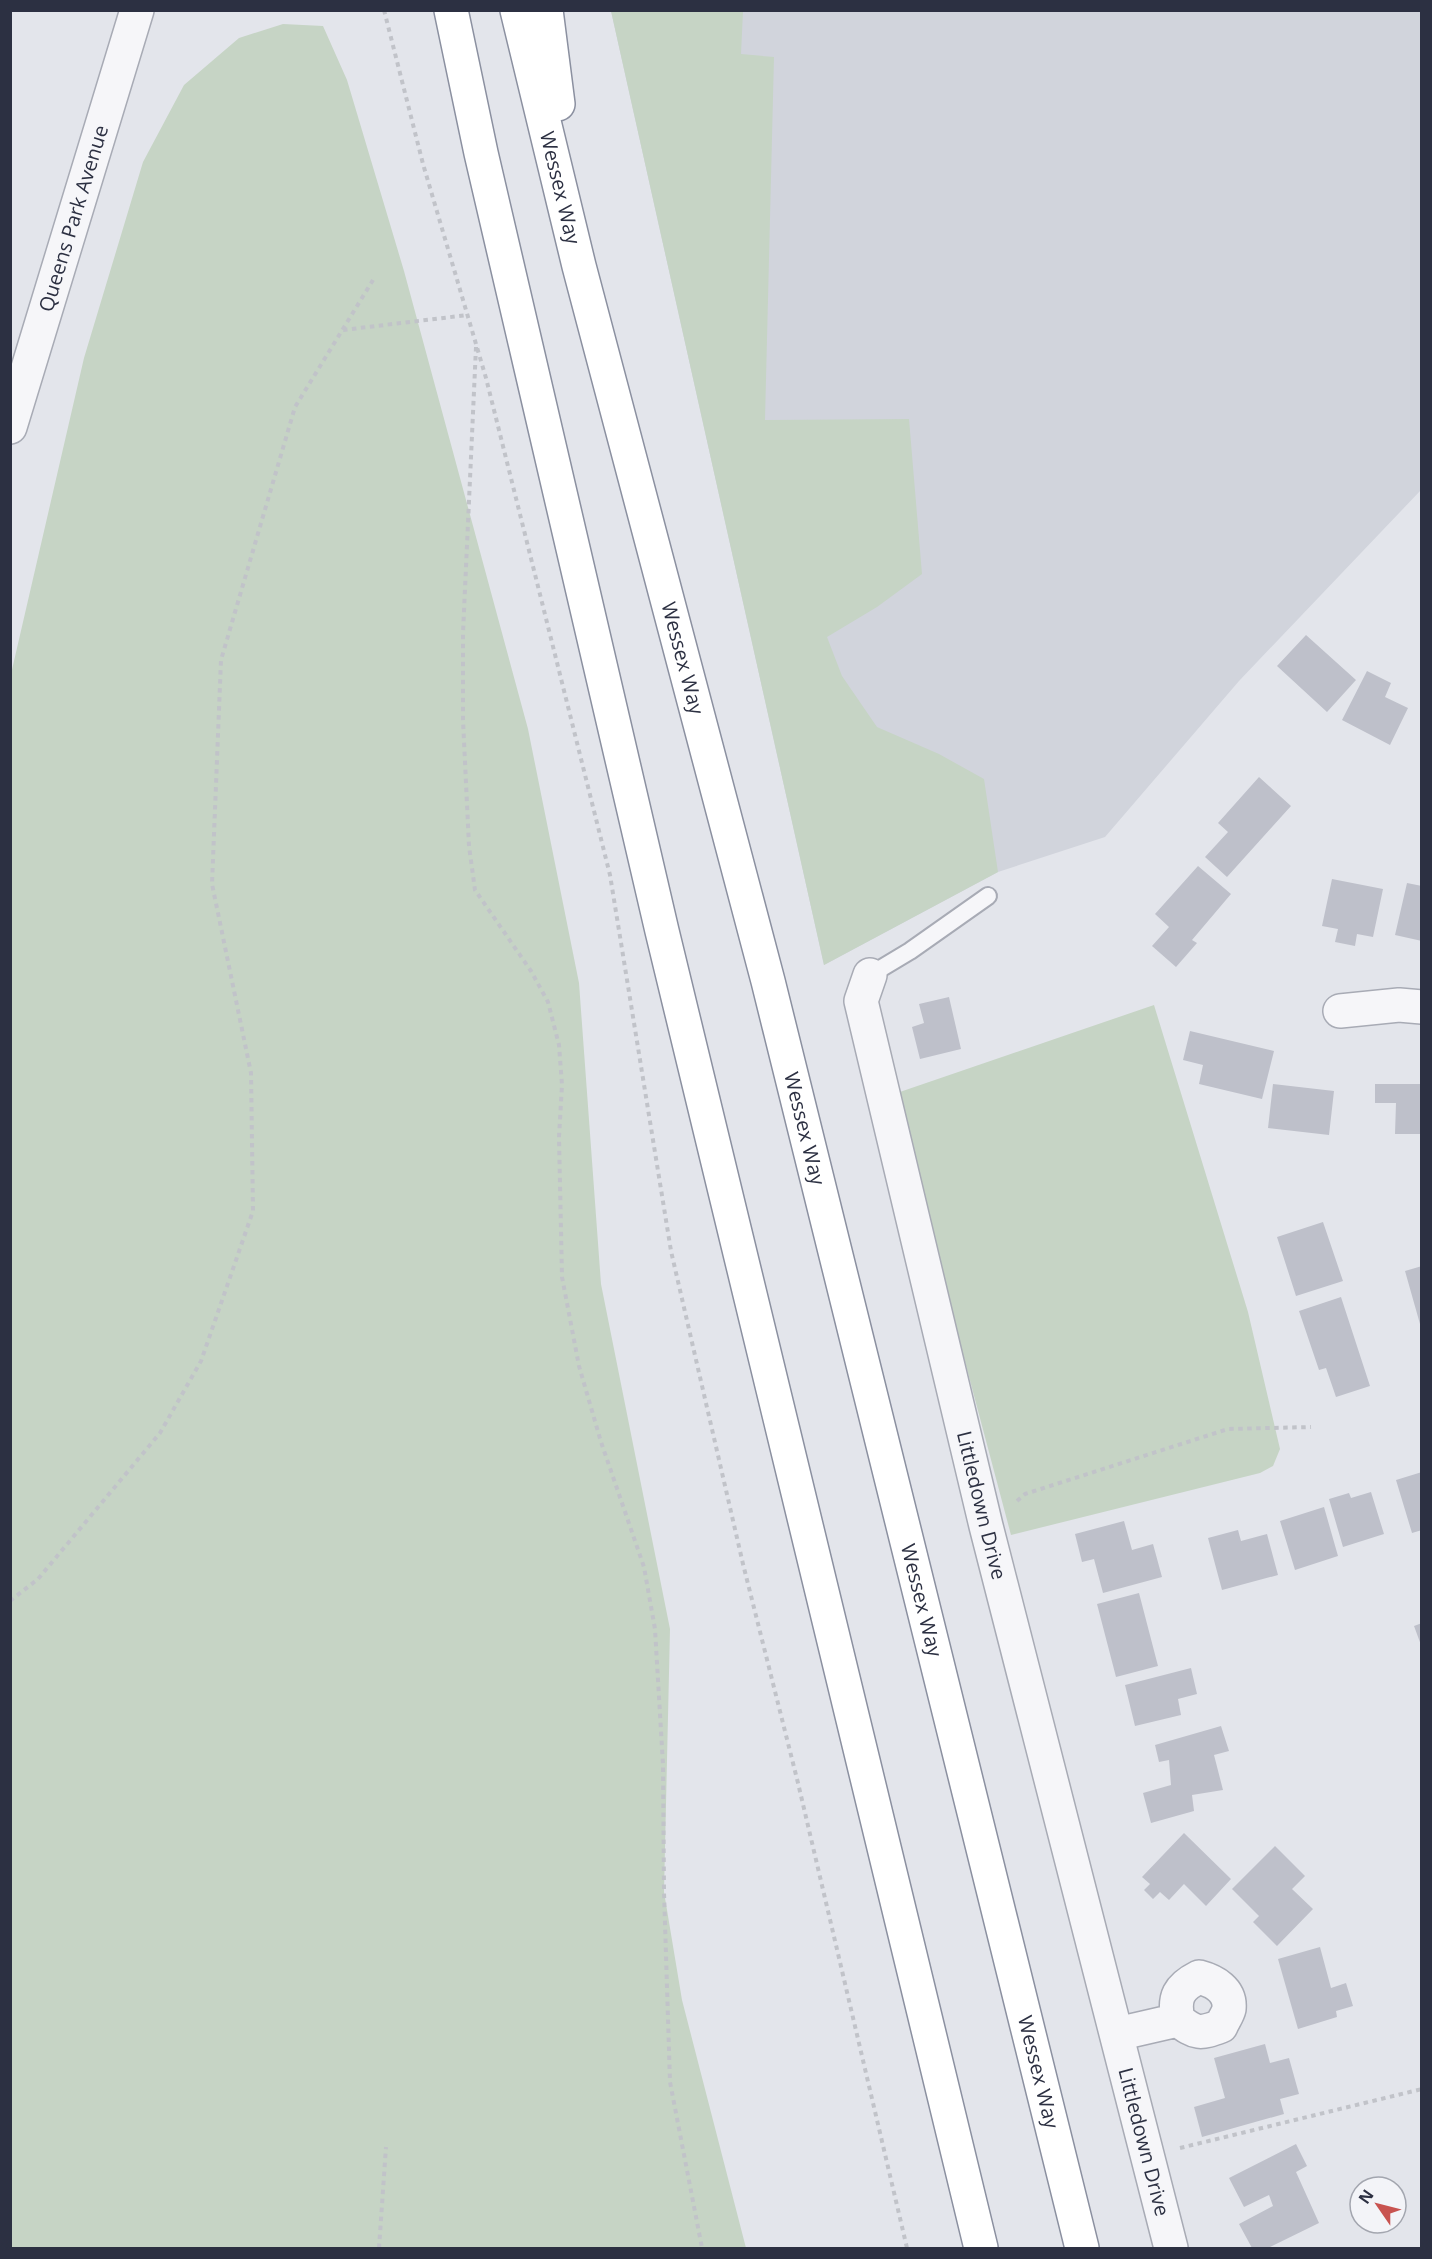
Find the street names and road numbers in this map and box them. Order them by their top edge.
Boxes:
street label: Queens Park Avenue [32,122,114,315]
street label: Wessex Way [534,129,587,248]
street label: Wessex Way [655,599,711,718]
street label: Wessex Way [778,1069,832,1189]
street label: Littledown Drive [951,1428,1013,1582]
street label: Wessex Way [895,1541,949,1660]
street label: Wessex Way [1012,2013,1066,2132]
street label: Littledown Drive [1112,2065,1176,2219]

